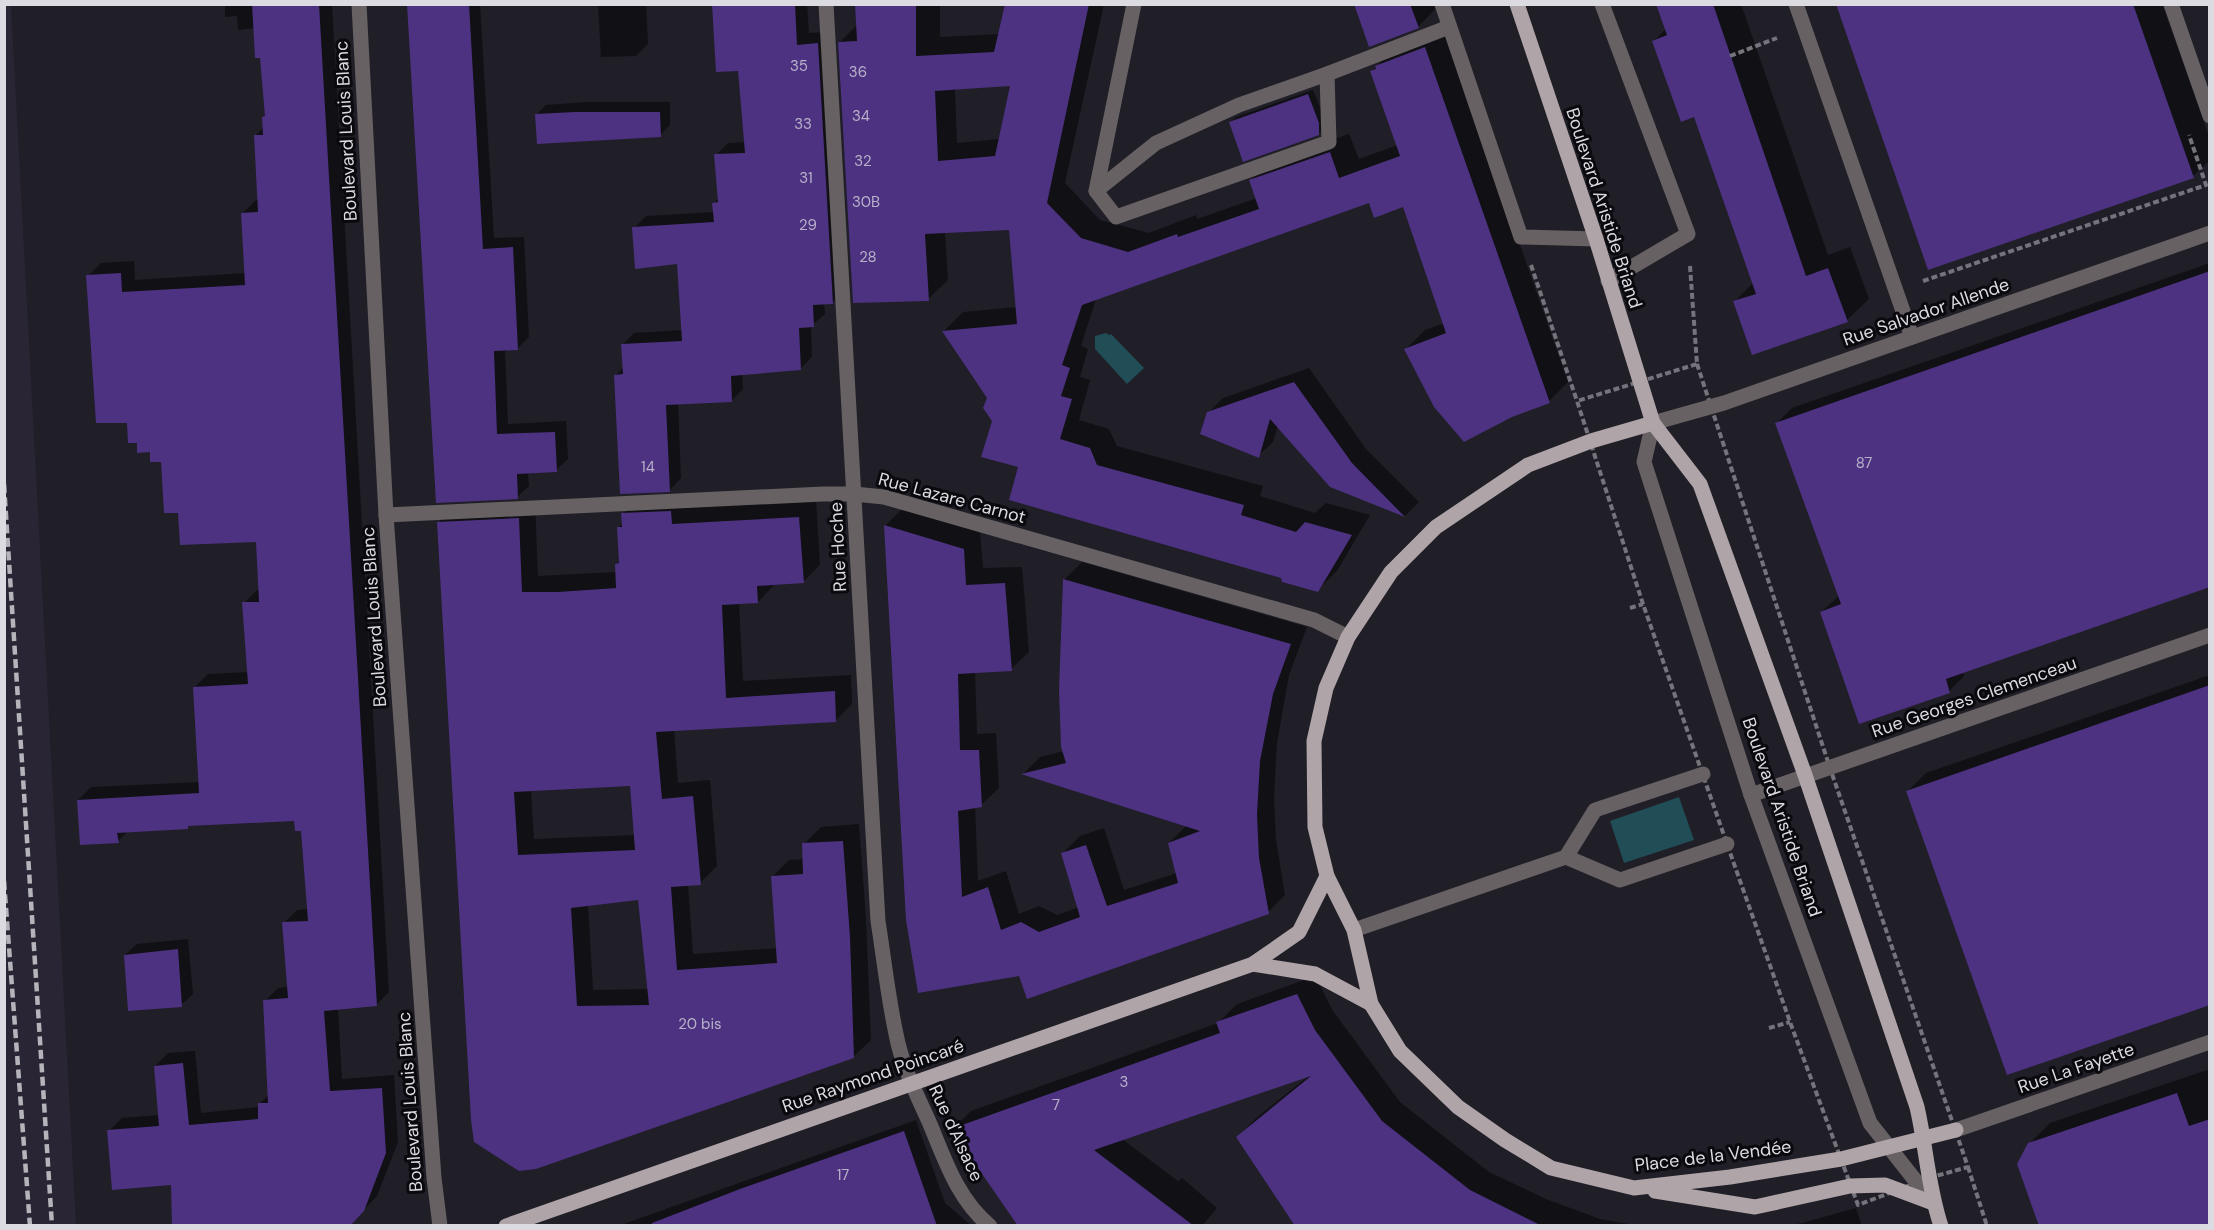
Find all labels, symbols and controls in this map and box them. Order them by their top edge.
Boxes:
street label: Boulevard Louis Blanc [329,40,363,222]
house number: 35 [790,56,808,76]
house number: 36 [849,62,867,82]
street label: Boulevard Aristide Briand [1560,105,1648,311]
house number: 34 [852,106,870,126]
house number: 33 [794,114,812,134]
house number: 32 [854,151,872,171]
house number: 31 [799,168,813,188]
house number: 30B [852,192,880,212]
house number: 29 [799,215,817,235]
house number: 28 [859,247,877,267]
street label: Rue Salvador Allende [1840,272,2012,352]
house number: 87 [1856,453,1872,473]
house number: 14 [641,457,655,477]
street label: Rue Lazare Carnot [876,467,1028,529]
street label: Rue Hoche [824,502,852,592]
street label: Boulevard Louis Blanc [356,526,392,708]
street label: Rue Georges Clemenceau [1868,651,2080,743]
street label: Boulevard Aristide Briand [1737,714,1827,920]
street label: Boulevard Louis Blanc [392,1011,428,1193]
house number: 20 bis [678,1014,722,1034]
street label: Rue Raymond Poincaré [779,1034,967,1118]
street label: Rue La Fayette [2015,1037,2137,1099]
house number: 3 [1120,1072,1128,1092]
street label: Rue d'Alsace [923,1081,989,1185]
house number: 7 [1052,1095,1060,1115]
street label: Place de la Vendée [1633,1134,1793,1178]
house number: 17 [837,1165,849,1185]

